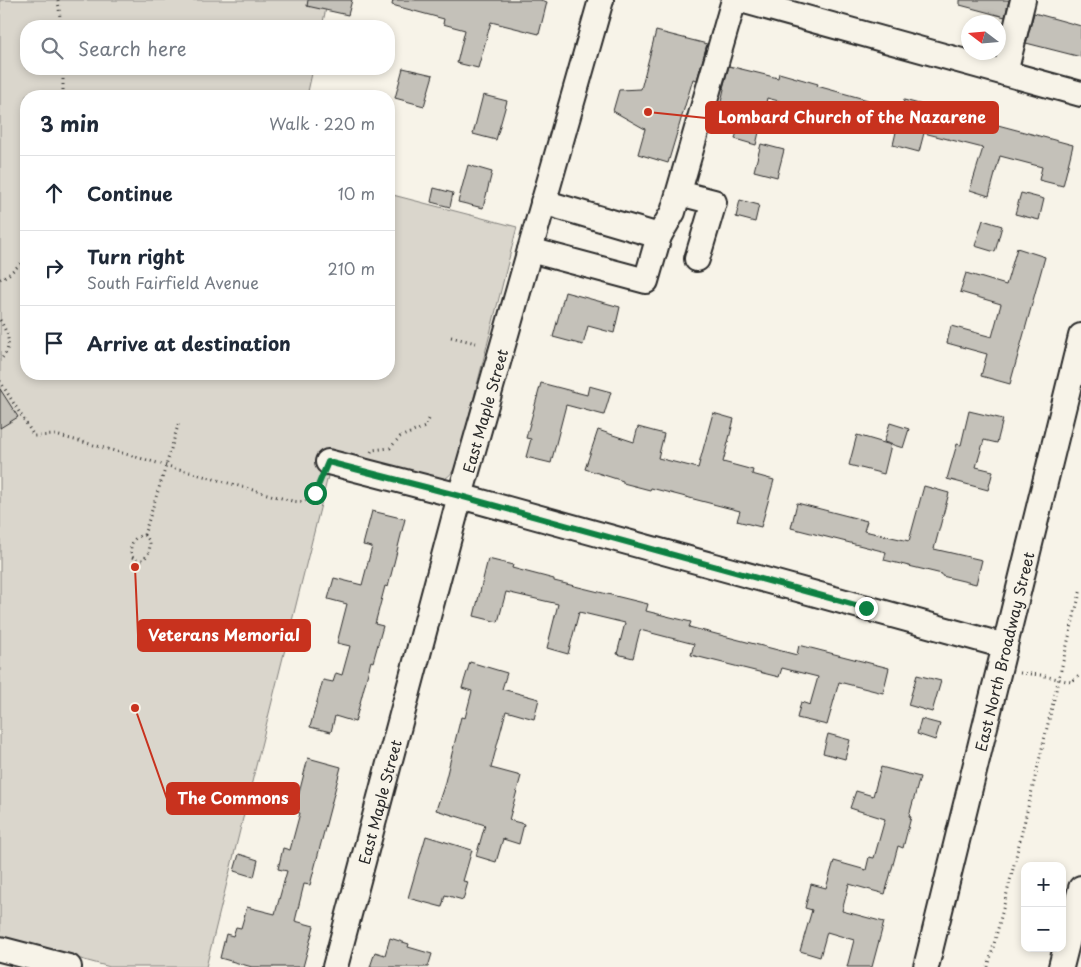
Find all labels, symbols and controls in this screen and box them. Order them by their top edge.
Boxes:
north arrow [961,15,1006,60]
search box [20,20,395,75]
icon: search [38,34,66,62]
text: Search here [78,34,187,62]
callout: Lombard Church of the Nazarene [706,102,998,133]
text: Lombard Church of the Nazarene [718,104,986,128]
text: 3 min [40,107,99,139]
text: Walk · 220 m [269,111,375,135]
icon: ahead [40,179,68,207]
text: Continue [87,179,173,207]
text: 10 m [338,181,375,205]
text: Turn right [87,242,185,270]
icon: right [40,254,68,282]
text: 210 m [327,256,375,280]
text: South Fairfield Avenue [87,270,259,294]
icon: arrive [40,329,68,357]
text: Arrive at destination [87,329,291,357]
street label: East Maple Street [456,346,513,475]
route start [304,482,327,505]
street label: East North Broadway Street [968,549,1039,754]
route end [855,597,878,620]
callout: Veterans Memorial [138,620,310,651]
text: Veterans Memorial [148,622,300,646]
street label: East Maple Street [351,737,406,867]
callout: The Commons [167,783,299,814]
text: The Commons [177,785,289,809]
map controls [1021,862,1066,952]
button: + [1021,862,1066,907]
button: − [1021,907,1066,952]

